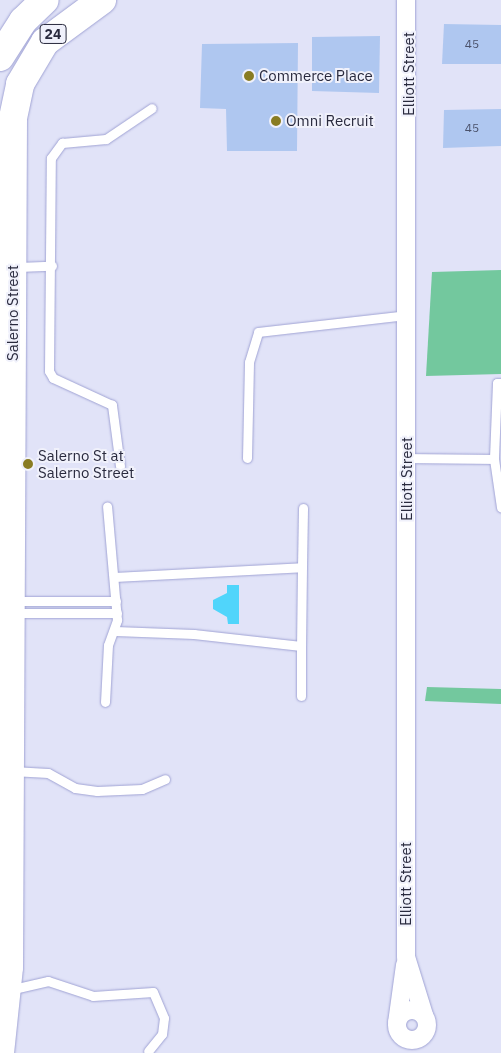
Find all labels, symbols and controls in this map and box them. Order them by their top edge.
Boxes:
road number: 24 [39,22,67,46]
street label: Elliott Street [400,32,418,116]
house number: 45 [465,37,479,51]
place label: Commerce Place [259,67,373,85]
marker: Commerce Place [243,70,255,82]
place label: Omni Recruit [286,112,374,130]
marker: Omni Recruit [270,115,282,127]
house number: 45 [465,121,479,135]
street label: Salerno Street [4,265,22,361]
street label: Elliott Street [398,437,416,521]
place label: Salerno St at Salerno Street [38,446,134,481]
marker: Salerno St at Salerno Street [22,458,34,470]
street label: Elliott Street [397,842,415,926]

